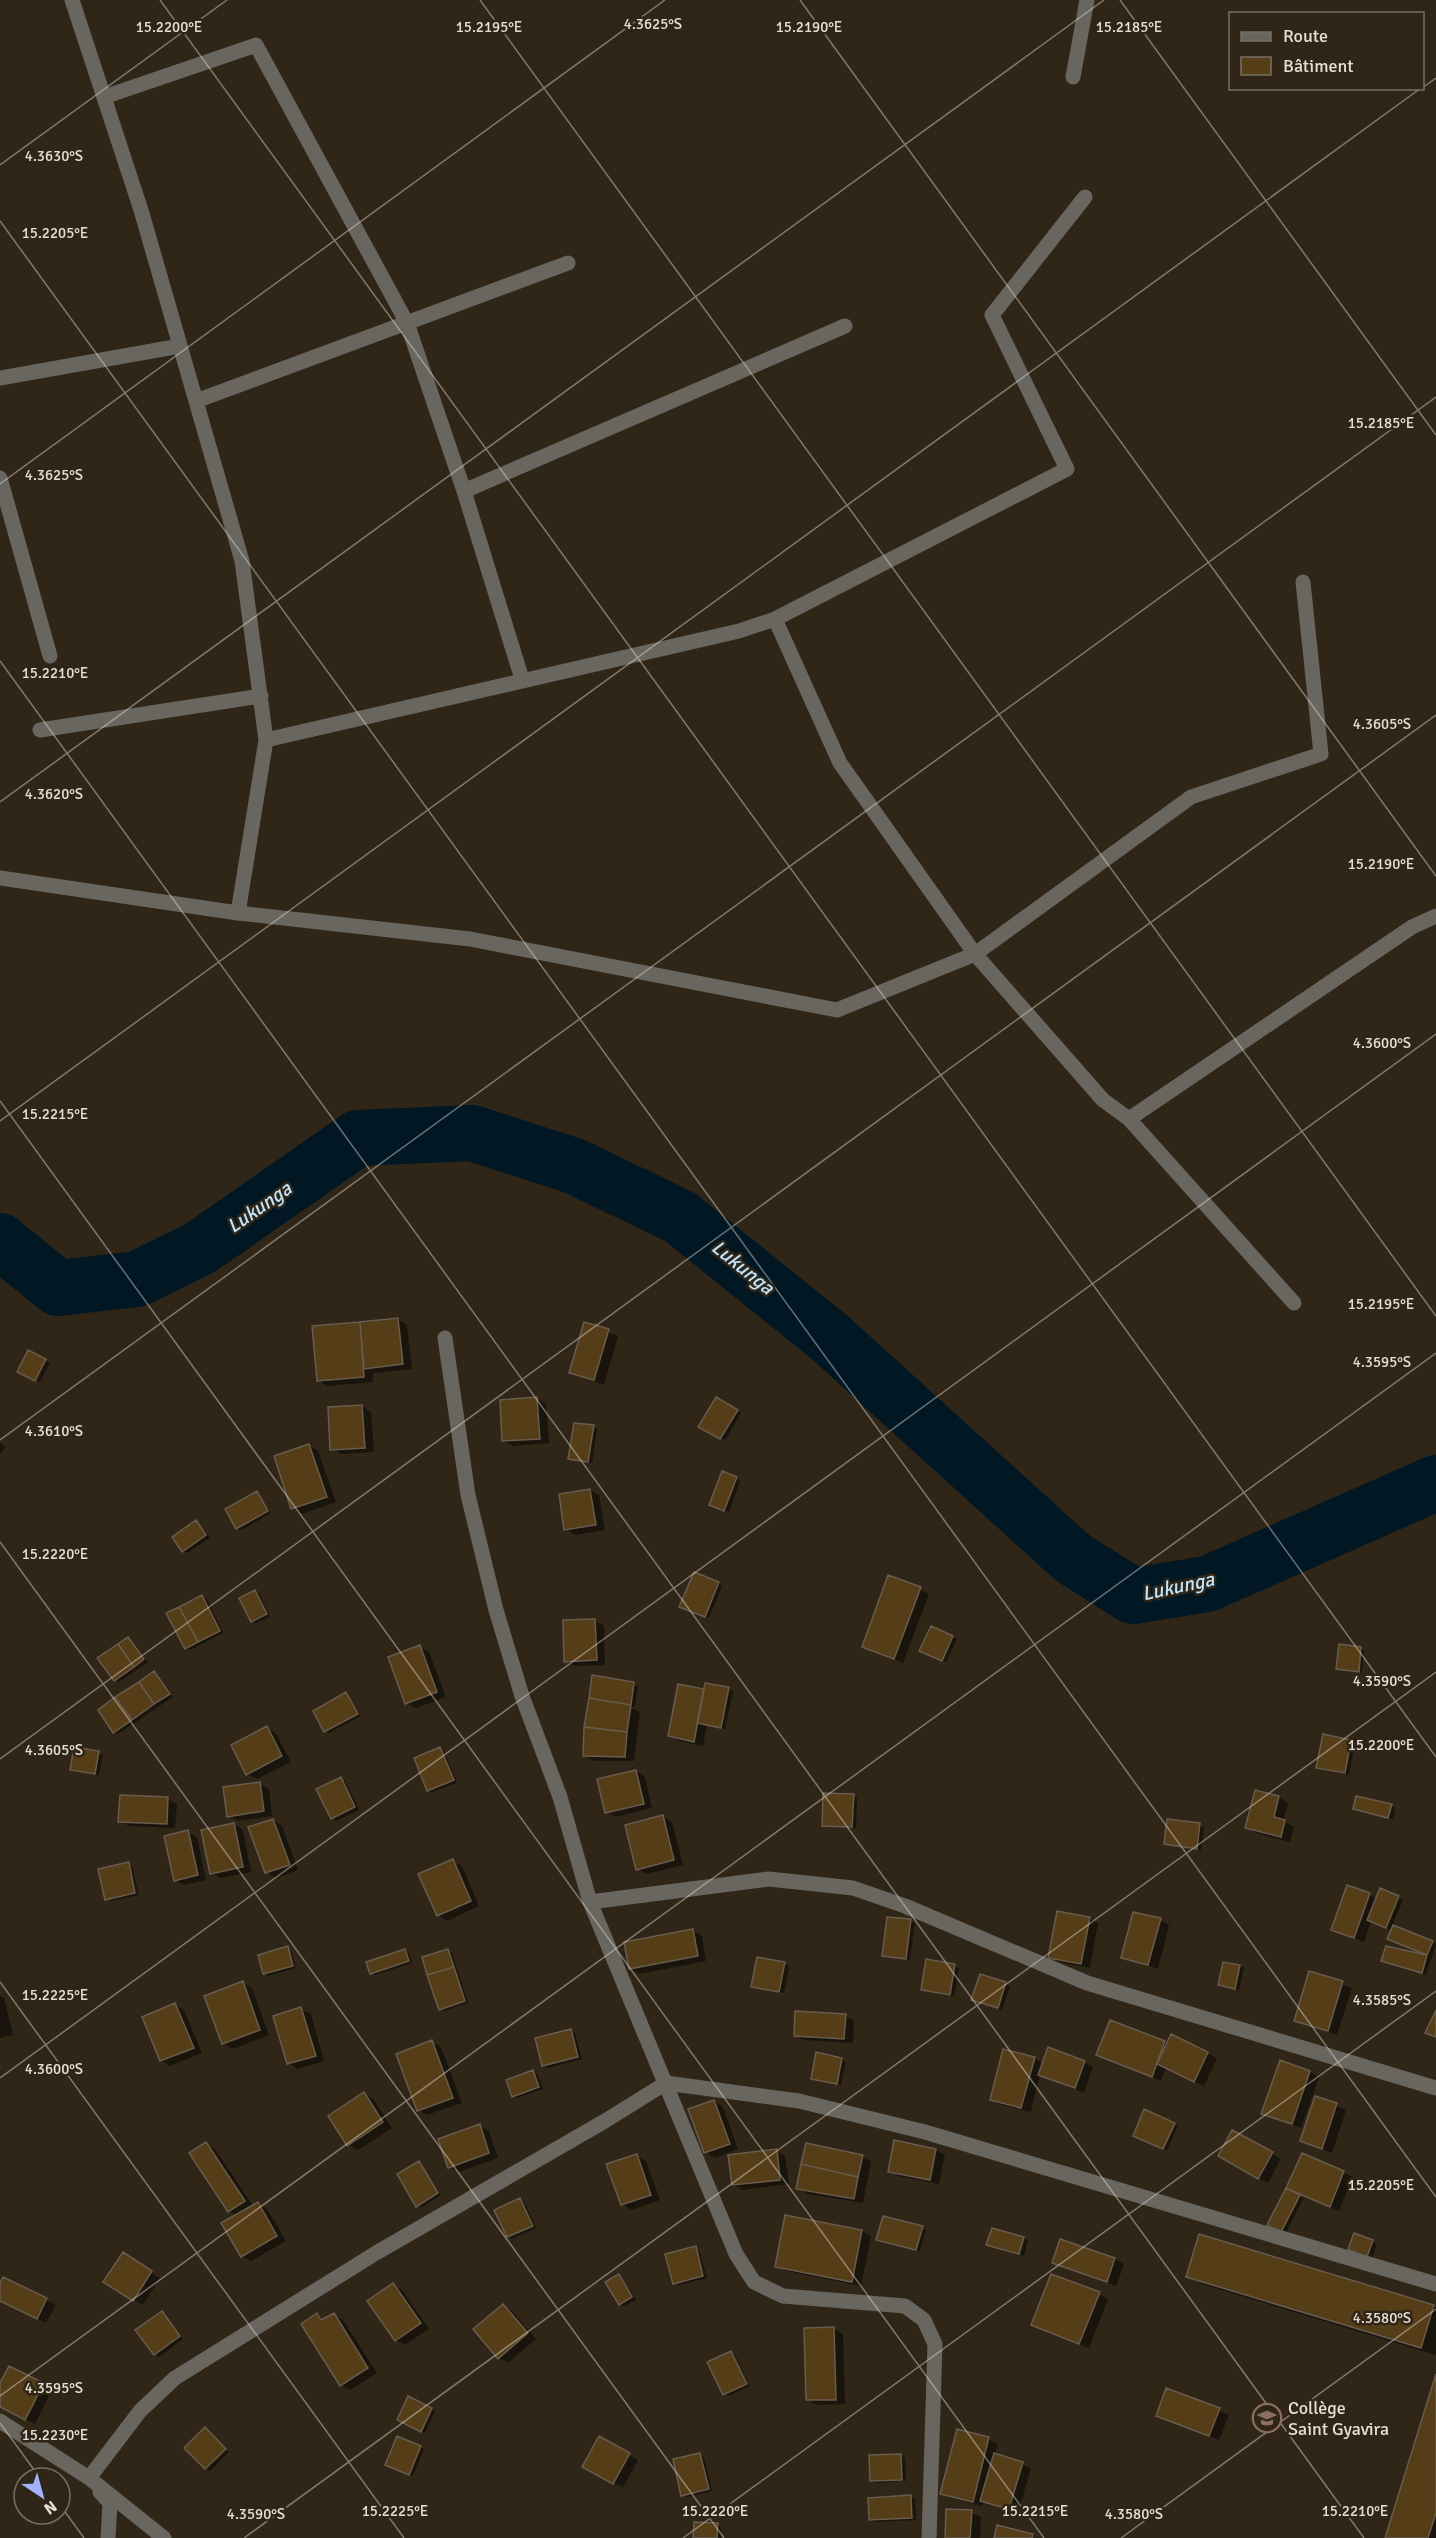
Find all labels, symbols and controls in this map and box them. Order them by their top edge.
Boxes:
legend [1229,12,1424,90]
text: 4.3625°S [624,15,682,33]
text: 15.2200°E [136,18,202,36]
text: 15.2195°E [456,18,522,36]
text: 15.2190°E [776,18,842,36]
text: 15.2185°E [1096,18,1162,36]
text: Route [1283,25,1328,47]
text: Bâtiment [1283,55,1354,77]
text: 4.3630°S [25,147,83,165]
text: 15.2205°E [22,224,88,242]
text: 15.2185°E [1348,414,1414,432]
text: 4.3625°S [25,466,83,484]
text: 15.2210°E [22,664,88,682]
text: 4.3605°S [1353,715,1411,733]
text: 4.3620°S [25,785,83,803]
text: 15.2190°E [1348,855,1414,873]
text: 4.3600°S [1353,1034,1411,1052]
text: 15.2215°E [22,1105,88,1123]
water label: Lukunga [222,1176,297,1239]
water label: Lukunga [706,1235,780,1301]
text: 15.2195°E [1348,1295,1414,1313]
text: 4.3595°S [1353,1353,1411,1371]
text: 4.3610°S [25,1422,83,1440]
text: 15.2220°E [22,1545,88,1563]
water label: Lukunga [1140,1566,1217,1606]
text: 4.3590°S [1353,1672,1411,1690]
text: 15.2200°E [1348,1736,1414,1754]
text: 4.3605°S [25,1741,83,1759]
text: 15.2225°E [22,1986,88,2004]
text: 4.3585°S [1353,1991,1411,2009]
text: 4.3600°S [25,2060,83,2078]
text: 15.2205°E [1348,2176,1414,2194]
text: 4.3580°S [1353,2309,1411,2327]
text: 4.3595°S [25,2379,83,2397]
place label: Collège Saint Gyavira [1288,2397,1389,2440]
school or university icon: Collège Saint Gyavira [1251,2402,1283,2434]
text: 15.2230°E [22,2426,88,2444]
north arrow [12,2466,72,2526]
text: N [40,2496,61,2519]
text: 15.2225°E [362,2502,428,2520]
text: 15.2220°E [682,2502,748,2520]
text: 15.2215°E [1002,2502,1068,2520]
text: 15.2210°E [1322,2502,1388,2520]
text: 4.3590°S [227,2505,285,2523]
text: 4.3580°S [1105,2505,1163,2523]

